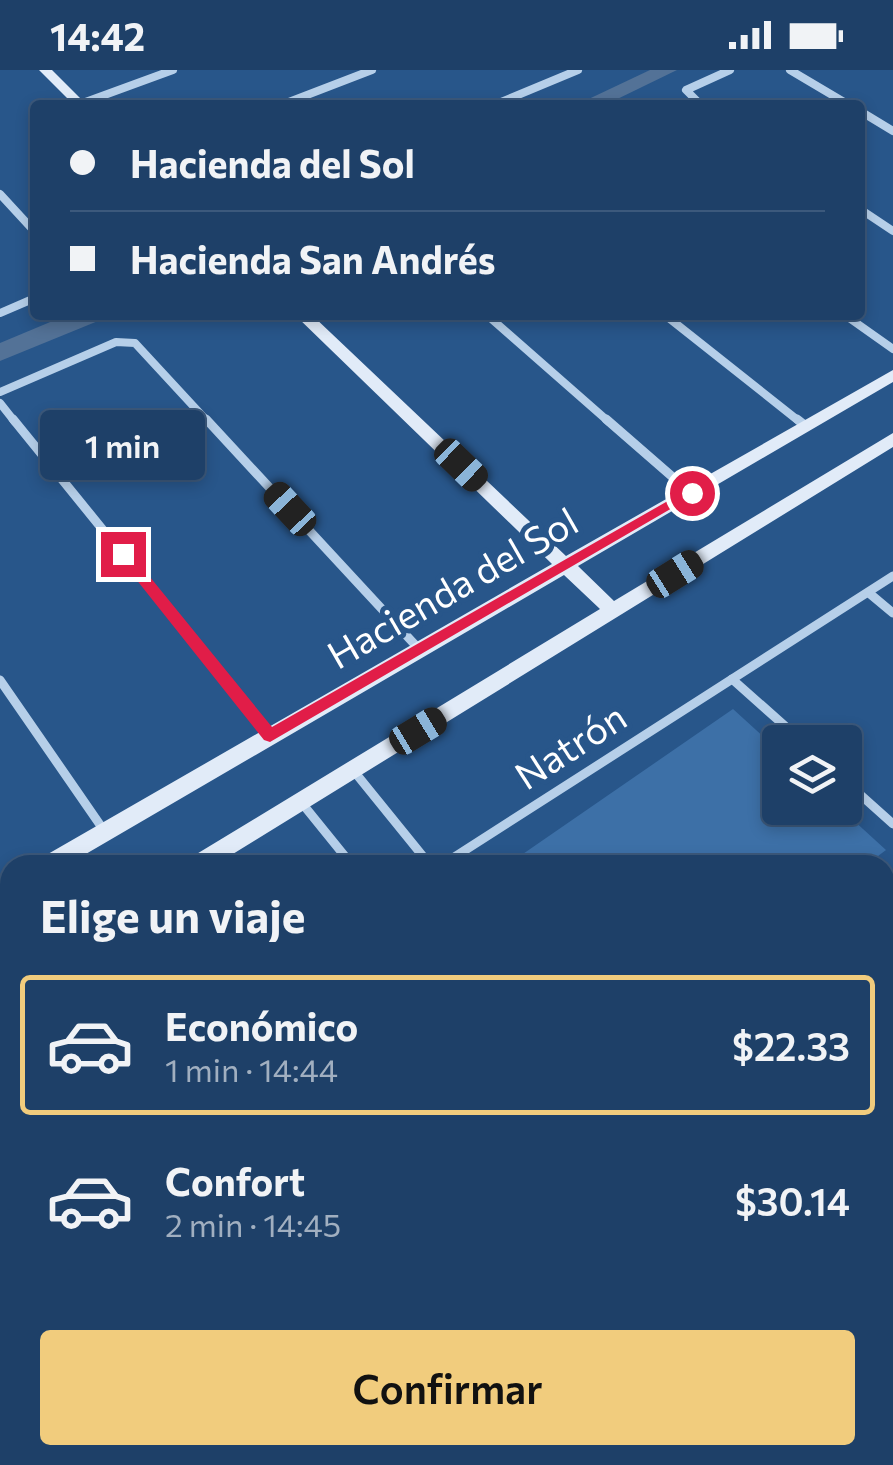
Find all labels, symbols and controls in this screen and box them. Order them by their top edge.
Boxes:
text: 14:42 [50,12,145,59]
text: Hacienda del Sol [130,139,415,186]
text: Hacienda San Andrés [130,235,496,282]
callout: 1 min [41,409,206,479]
text: 1 min [85,425,160,465]
car [429,433,493,497]
route start [670,471,715,516]
car [259,477,321,541]
street label: Hacienda del Sol [318,496,585,678]
route end [101,532,146,577]
car [642,545,708,603]
street label: Natrón [505,692,634,798]
car [385,703,451,759]
map controls [762,725,862,825]
button: layers [762,725,862,825]
text: Elige un viaje [40,887,305,942]
icon: car [45,1000,135,1090]
text: Económico [165,1002,358,1049]
text: $22.33 [732,1022,850,1069]
text: 1 min · 14:44 [165,1049,338,1089]
icon: car [45,1155,135,1245]
text: Confort [165,1157,305,1204]
text: $30.14 [735,1177,850,1224]
text: 2 min · 14:45 [165,1204,341,1244]
button: Confirmar [40,1330,855,1445]

